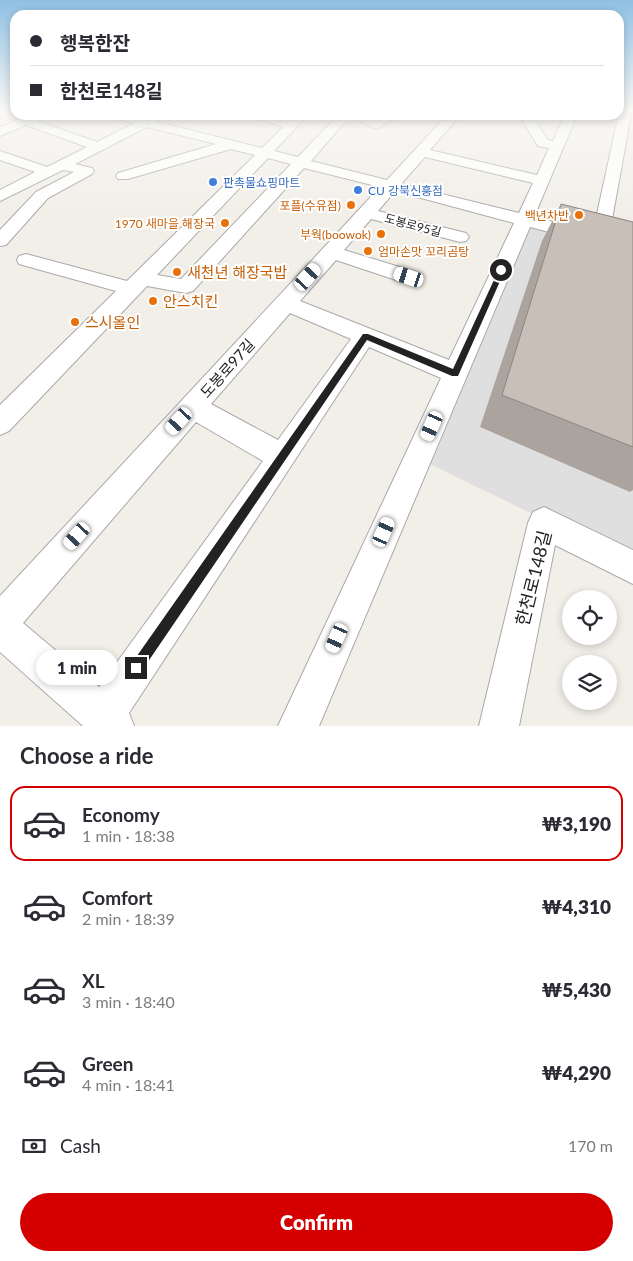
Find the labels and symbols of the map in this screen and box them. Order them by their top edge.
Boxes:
place label: 판촉물쇼핑마트 [223,175,300,190]
marker: 판촉물쇼핑마트 [207,176,219,188]
place label: CU 강북신흥점 [368,183,443,198]
marker: CU 강북신흥점 [352,184,364,196]
place label: 포플(수유점) [279,198,341,213]
marker: 포플(수유점) [345,199,357,211]
place label: 백년차반 [525,208,569,223]
marker: 백년차반 [573,209,585,221]
street label: 도봉로95길 [383,210,443,240]
place label: 1970 새마을 해장국 [115,216,215,231]
marker: 1970 새마을 해장국 [219,217,231,229]
place label: 부웍(boowok) [300,227,371,242]
marker: 부웍(boowok) [375,228,387,240]
place label: 엄마손맛 꼬리곰탕 [378,244,469,259]
marker: 엄마손맛 꼬리곰탕 [362,245,374,257]
route start [490,259,512,281]
car [292,261,323,293]
place label: 새천년 해장국밥 [187,263,288,281]
car [392,265,425,289]
marker: 새천년 해장국밥 [171,266,183,278]
place label: 안스치킨 [163,292,218,310]
marker: 안스치킨 [147,295,159,307]
place label: 스시올인 [85,313,140,331]
marker: 스시올인 [69,316,81,328]
street label: 도봉로97길 [196,335,258,401]
car [163,405,194,437]
car [419,409,444,443]
car [371,515,396,549]
car [61,520,92,552]
street label: 한천로148길 [511,528,555,628]
car [324,621,349,655]
callout: 1 min [36,650,118,686]
route end [125,657,147,679]

